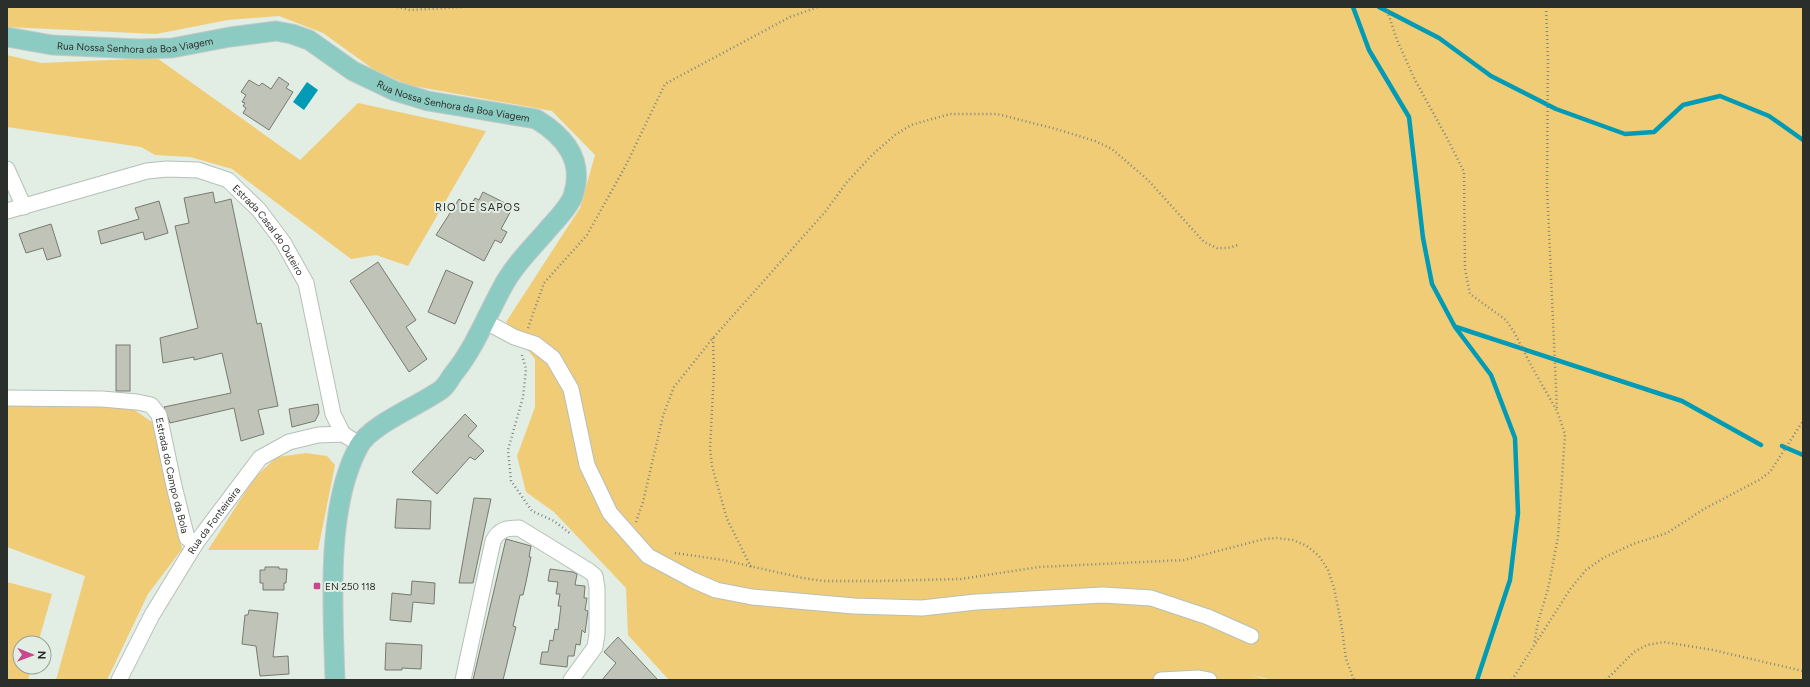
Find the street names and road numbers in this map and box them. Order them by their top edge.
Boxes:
street label: Rua Nossa Senhora da Boa Viagem [57,34,214,56]
street label: Rua Nossa Senhora da Boa Viagem [375,77,531,124]
street label: Estrada Casal do Outeiro [230,182,307,278]
street label: Estrada do Campo da Bola [153,416,192,534]
street label: Rua da Fonteireira [184,484,243,556]

